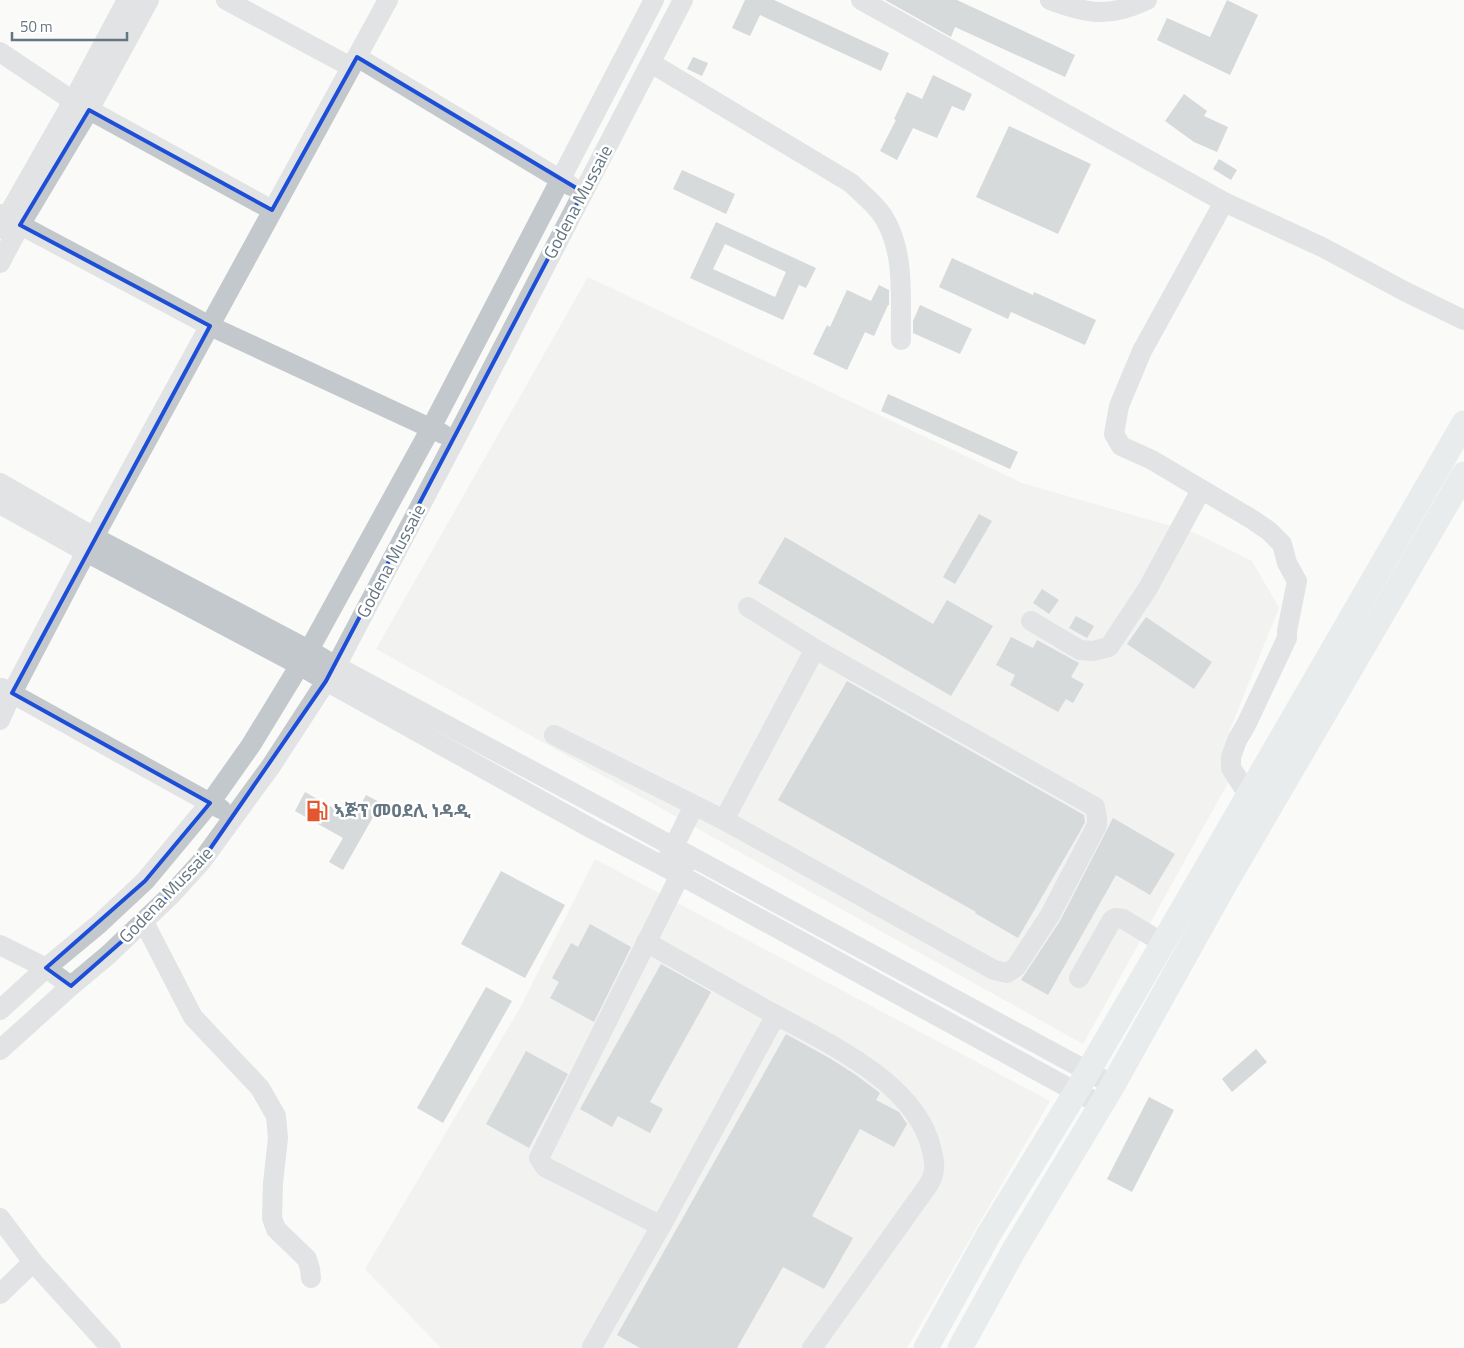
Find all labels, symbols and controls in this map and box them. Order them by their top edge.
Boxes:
scale bar [12,10,128,42]
text: 50 m [20,15,53,38]
street label: Godena Mussaie [536,140,619,263]
street label: Godena Mussaie [349,499,432,622]
place label: ኣጅፕ መዐደሊ ነዳዲ [334,797,471,824]
fuel station icon: ኣጅፕ መዐደሊ ነዳዲ [304,798,330,824]
street label: Godena Mussaie [112,840,219,949]

